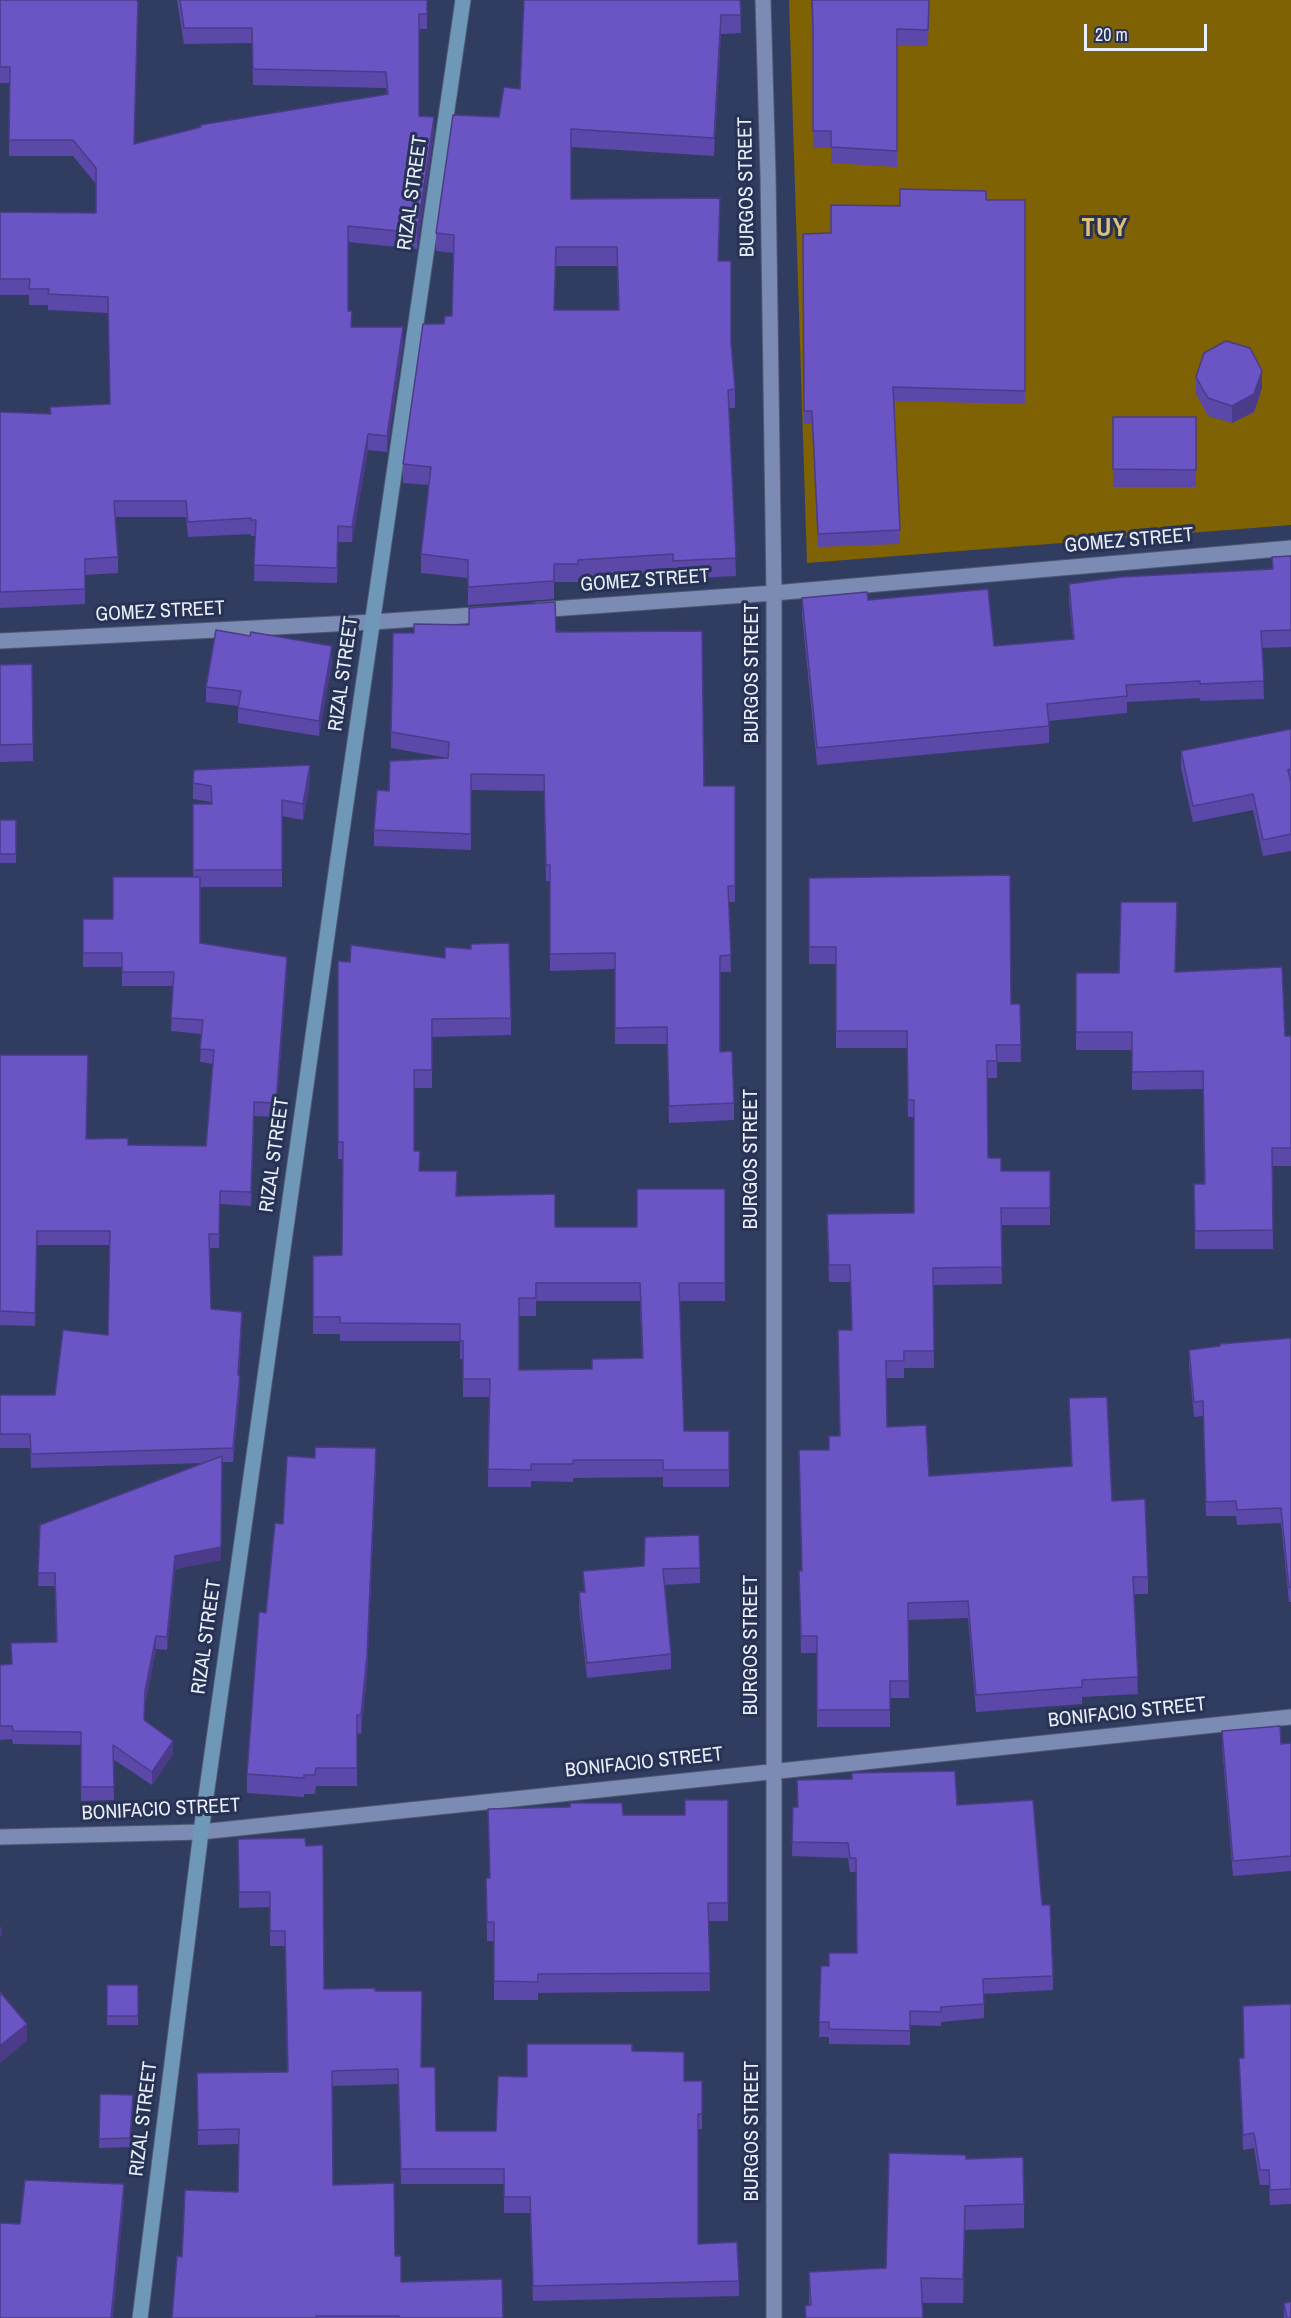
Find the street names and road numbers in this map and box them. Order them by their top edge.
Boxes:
street label: BURGOS STREET [734,117,760,257]
street label: RIZAL STREET [393,134,433,252]
street label: GOMEZ STREET [1064,523,1194,559]
street label: GOMEZ STREET [580,565,710,597]
street label: GOMEZ STREET [95,597,225,627]
street label: BURGOS STREET [741,603,765,743]
street label: RIZAL STREET [324,615,364,733]
street label: BURGOS STREET [740,1089,764,1229]
street label: RIZAL STREET [255,1096,295,1214]
street label: BURGOS STREET [740,1575,764,1715]
street label: RIZAL STREET [187,1578,227,1696]
street label: BONIFACIO STREET [1047,1693,1207,1733]
street label: BONIFACIO STREET [564,1743,724,1783]
street label: BONIFACIO STREET [81,1794,241,1826]
street label: RIZAL STREET [125,2060,163,2178]
street label: BURGOS STREET [741,2061,765,2201]

